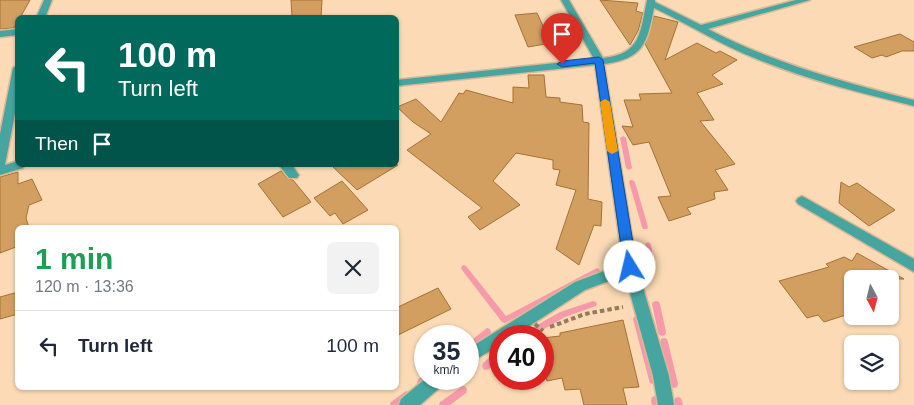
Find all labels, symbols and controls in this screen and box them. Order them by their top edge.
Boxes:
pin [541,13,583,64]
icon: arrive [548,20,576,48]
icon: left [35,35,100,100]
text: 100 m [118,35,217,74]
text: Turn left [118,76,198,101]
icon: arrive [88,130,116,158]
text: Then [35,133,78,154]
position arrow [603,240,655,292]
text: 1 min [35,242,113,275]
button: close [327,242,379,294]
north arrow [844,270,899,325]
map controls [844,270,899,390]
text: 120 m · 13:36 [35,278,134,295]
speed limit sign: 40 [489,325,554,390]
icon: left [35,332,63,360]
text: Turn left [78,335,153,356]
text: 100 m [326,335,379,356]
button: layers [844,335,899,390]
text: 35 [433,337,460,365]
text: km/h [433,363,460,377]

